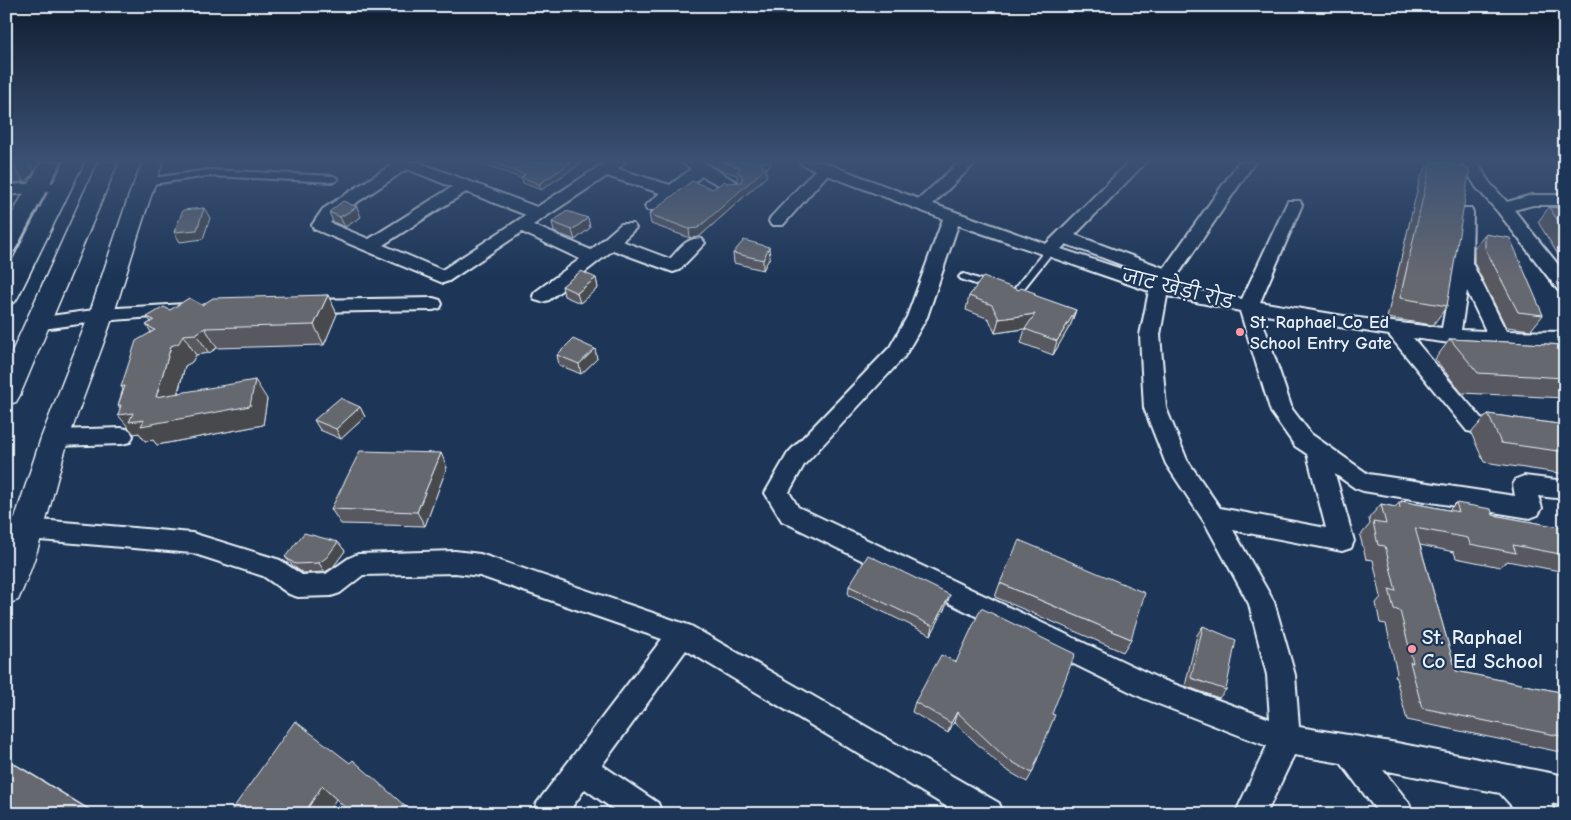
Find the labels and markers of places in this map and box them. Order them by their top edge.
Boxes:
place label: St. Raphael Co Ed School Entry Gate [1250,312,1392,354]
marker: St. Raphael Co Ed School Entry Gate [1234,326,1246,338]
place label: St. Raphael Co Ed School [1422,625,1543,673]
marker: St. Raphael Co Ed School [1406,643,1418,655]

